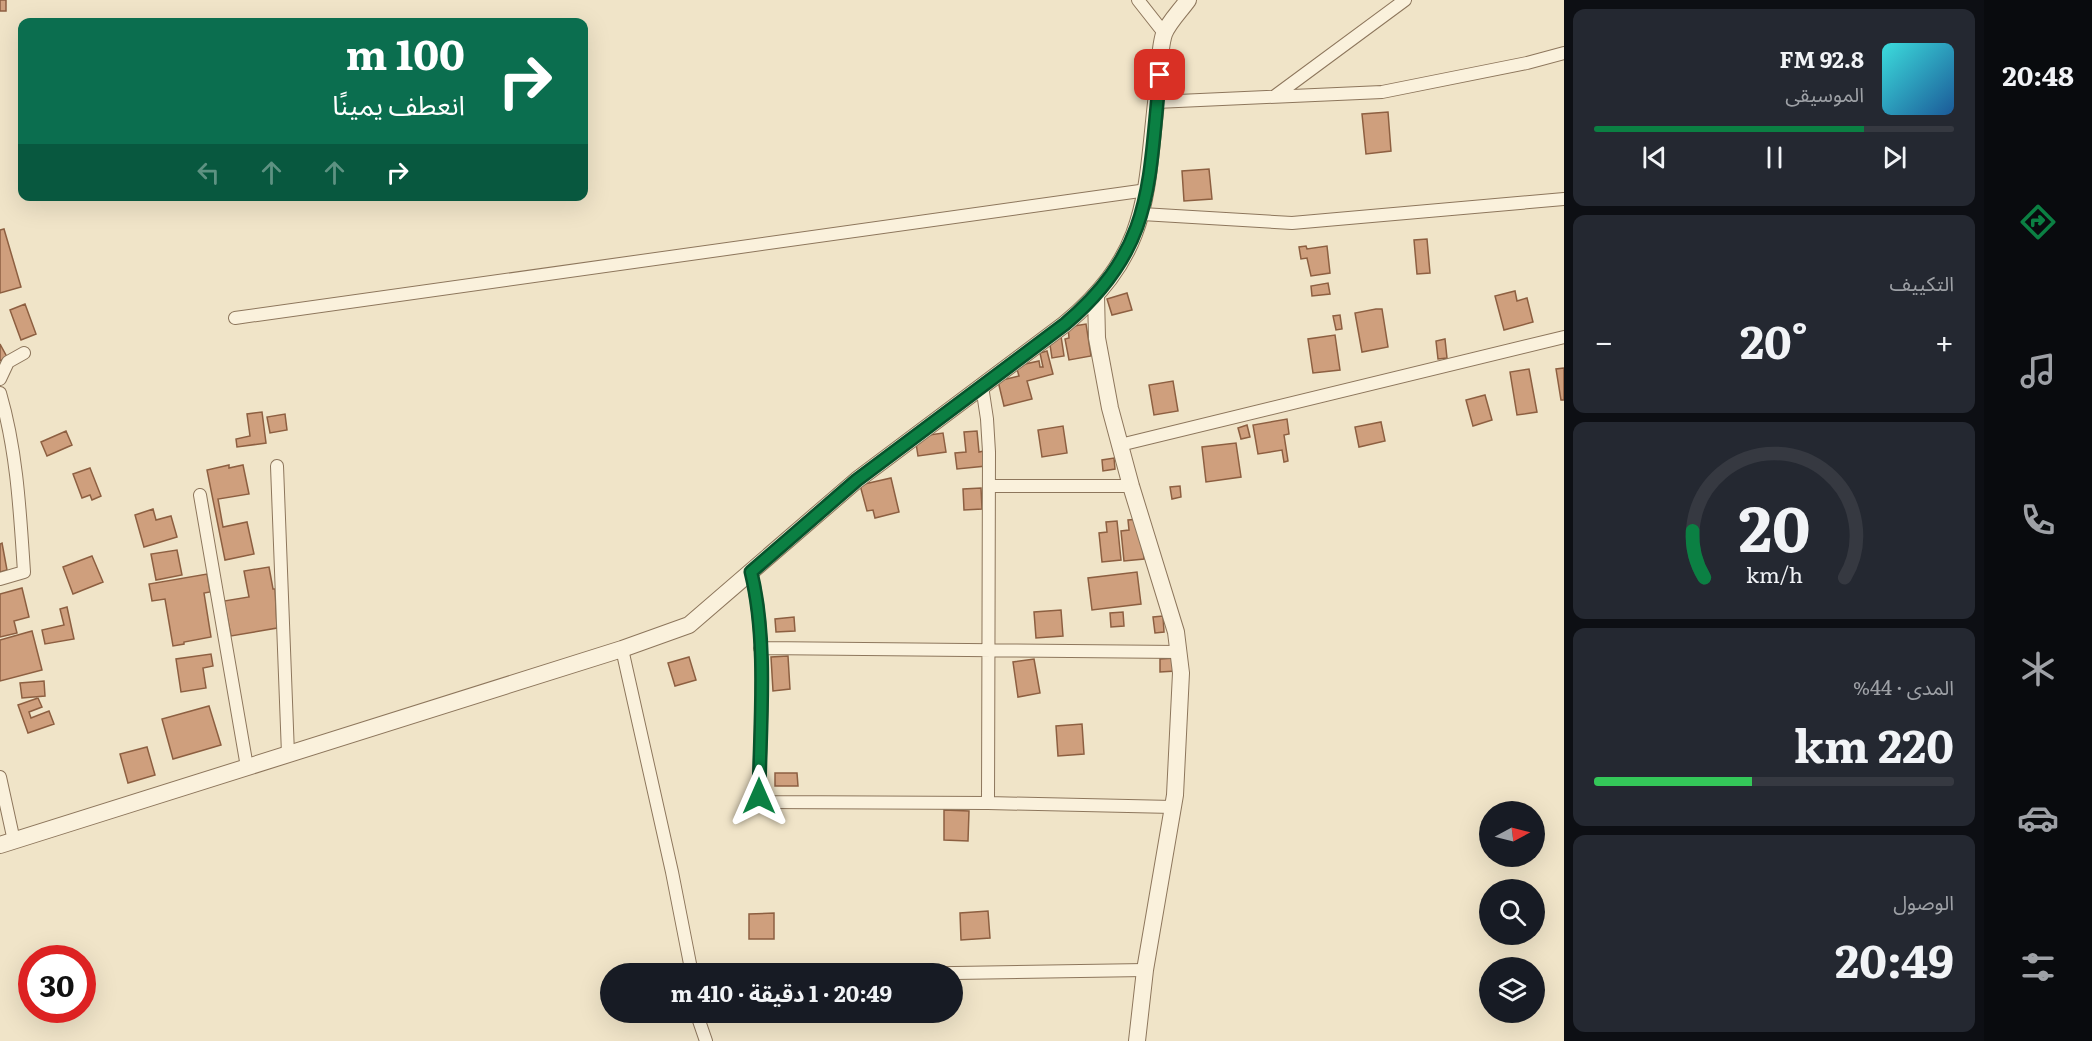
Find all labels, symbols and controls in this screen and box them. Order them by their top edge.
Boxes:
text: 100 m [346,21,465,83]
icon: right [486,42,564,120]
text: 92.8 FM [1780,42,1864,75]
pin [1134,49,1185,100]
text: 20:48 [2002,54,2074,94]
icon: arrive [1143,58,1176,91]
text: الموسيقى [1785,78,1864,108]
text: انعطف يمينًا [332,83,465,123]
icon: previous [1638,141,1671,174]
icon: pause [1758,141,1791,174]
icon: next [1878,141,1911,174]
icon: left [192,156,225,189]
icon: ahead [255,156,288,189]
icon: ahead [318,156,351,189]
icon: right [381,156,414,189]
icon: directions [2017,201,2059,243]
text: التكييف [1890,267,1954,297]
text: 20° [1740,306,1808,373]
text: − [1594,315,1613,364]
text: + [1935,315,1954,364]
icon: music [2017,350,2059,392]
text: 20 [1738,479,1810,571]
icon: phone [2017,499,2059,541]
text: km/h [1745,558,1803,590]
icon: climate [2017,648,2059,690]
text: المدى · 44% [1853,671,1954,701]
text: 220 km [1794,710,1954,777]
position arrow [727,764,791,828]
icon: car [2017,797,2059,839]
north arrow [1479,801,1545,867]
map controls [1479,801,1545,1023]
button: search [1479,879,1545,945]
text: الوصول [1893,886,1954,916]
text: 20:49 [1835,925,1954,992]
speed limit sign: 30 [18,945,96,1023]
icon: filters [2017,946,2059,988]
button: layers [1479,957,1545,1023]
text: 20:49 · 1 دقيقة · 410 m [671,976,892,1009]

